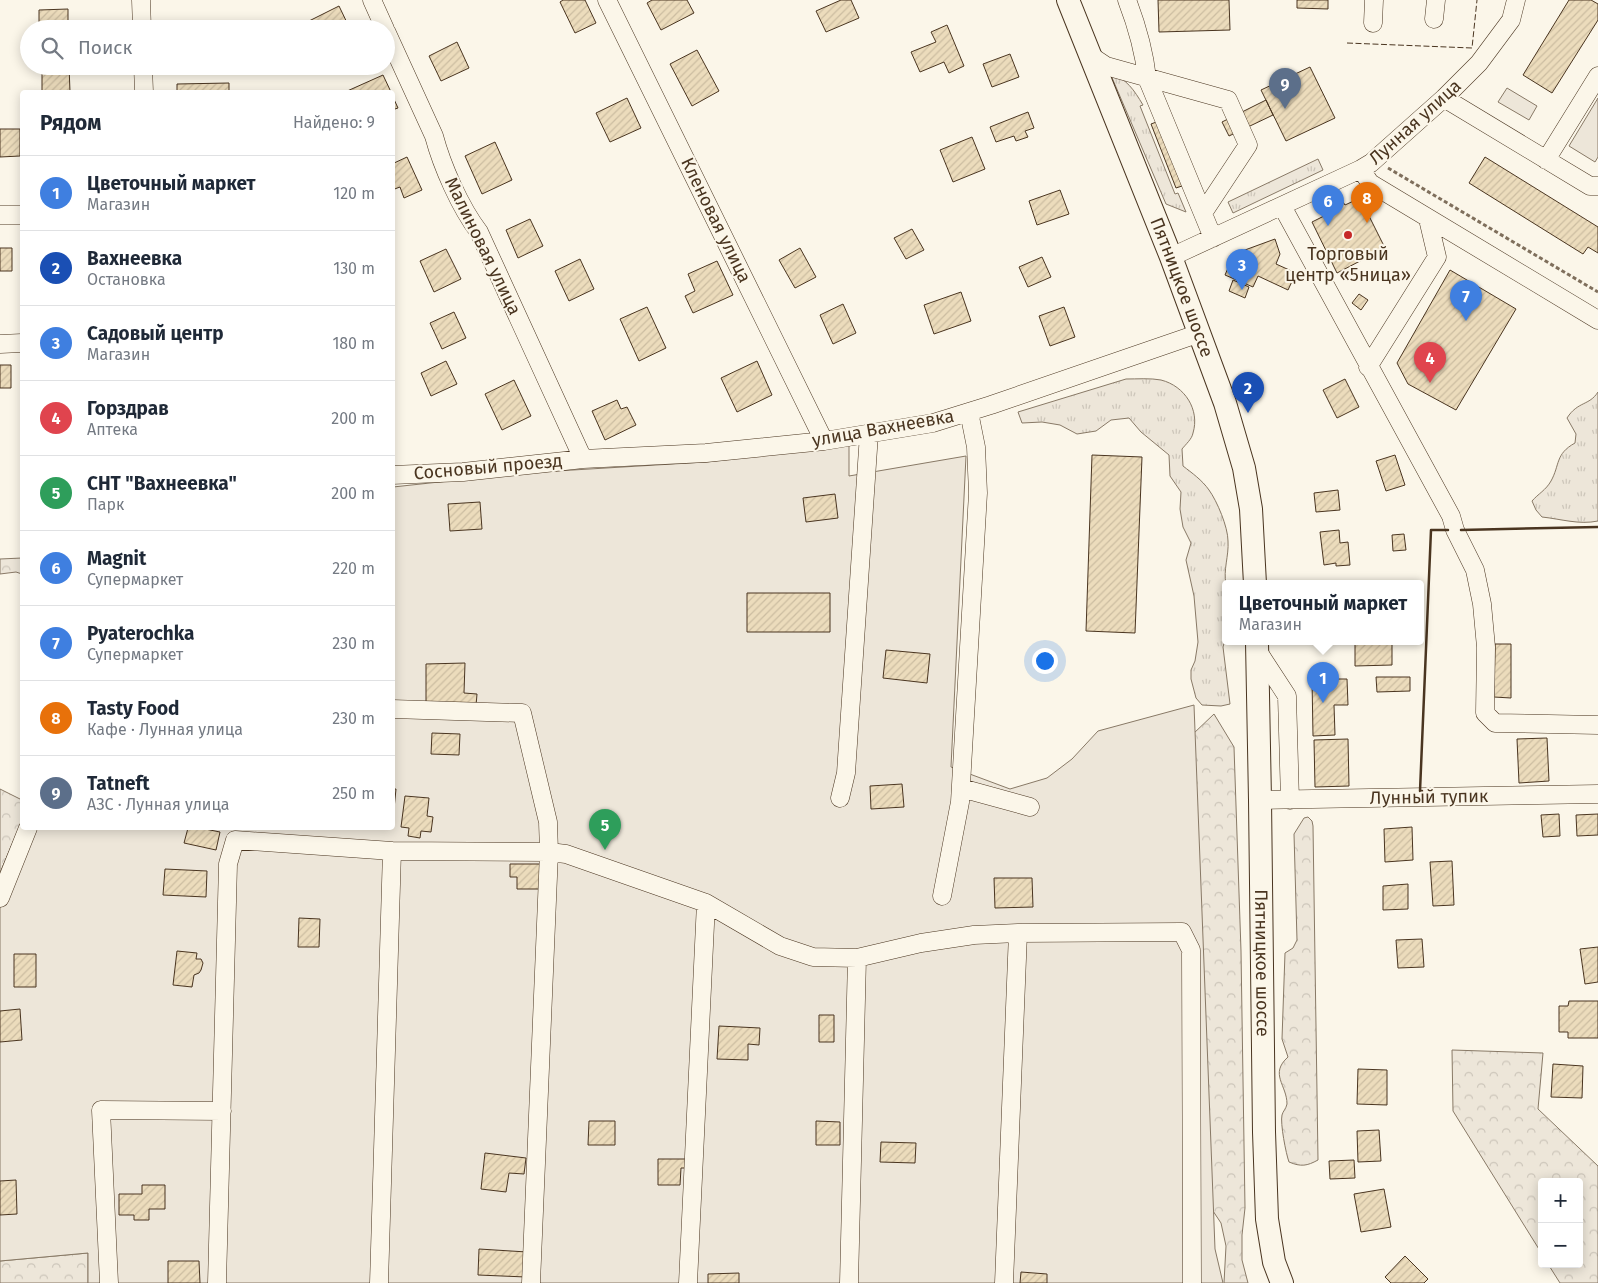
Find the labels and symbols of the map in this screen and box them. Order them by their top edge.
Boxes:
pin: 9 [1269,68,1301,109]
street label: Лунная улица [1364,75,1466,169]
street label: Кленовая улица [676,154,756,286]
street label: Малиновая улица [440,173,526,319]
pin: 8 [1351,182,1383,223]
pin: 6 [1312,185,1344,226]
street label: Пятницкое шоссе [1145,214,1218,360]
marker: Торговый центр «5ница» [1342,229,1354,241]
place label: Торговый центр «5ница» [1285,243,1411,286]
pin: 3 [1226,249,1258,290]
pin: 7 [1450,280,1482,321]
pin: 4 [1414,342,1446,383]
pin: 2 [1232,372,1264,413]
street label: улица Вахнеевка [810,405,956,451]
street label: Сосновый проезд [413,450,563,484]
your location [1032,648,1058,674]
pin: 1 [1307,662,1339,703]
street label: Лунный тупик [1370,785,1489,809]
pin: 5 [589,809,621,850]
street label: Пятницкое шоссе [1250,889,1274,1037]

